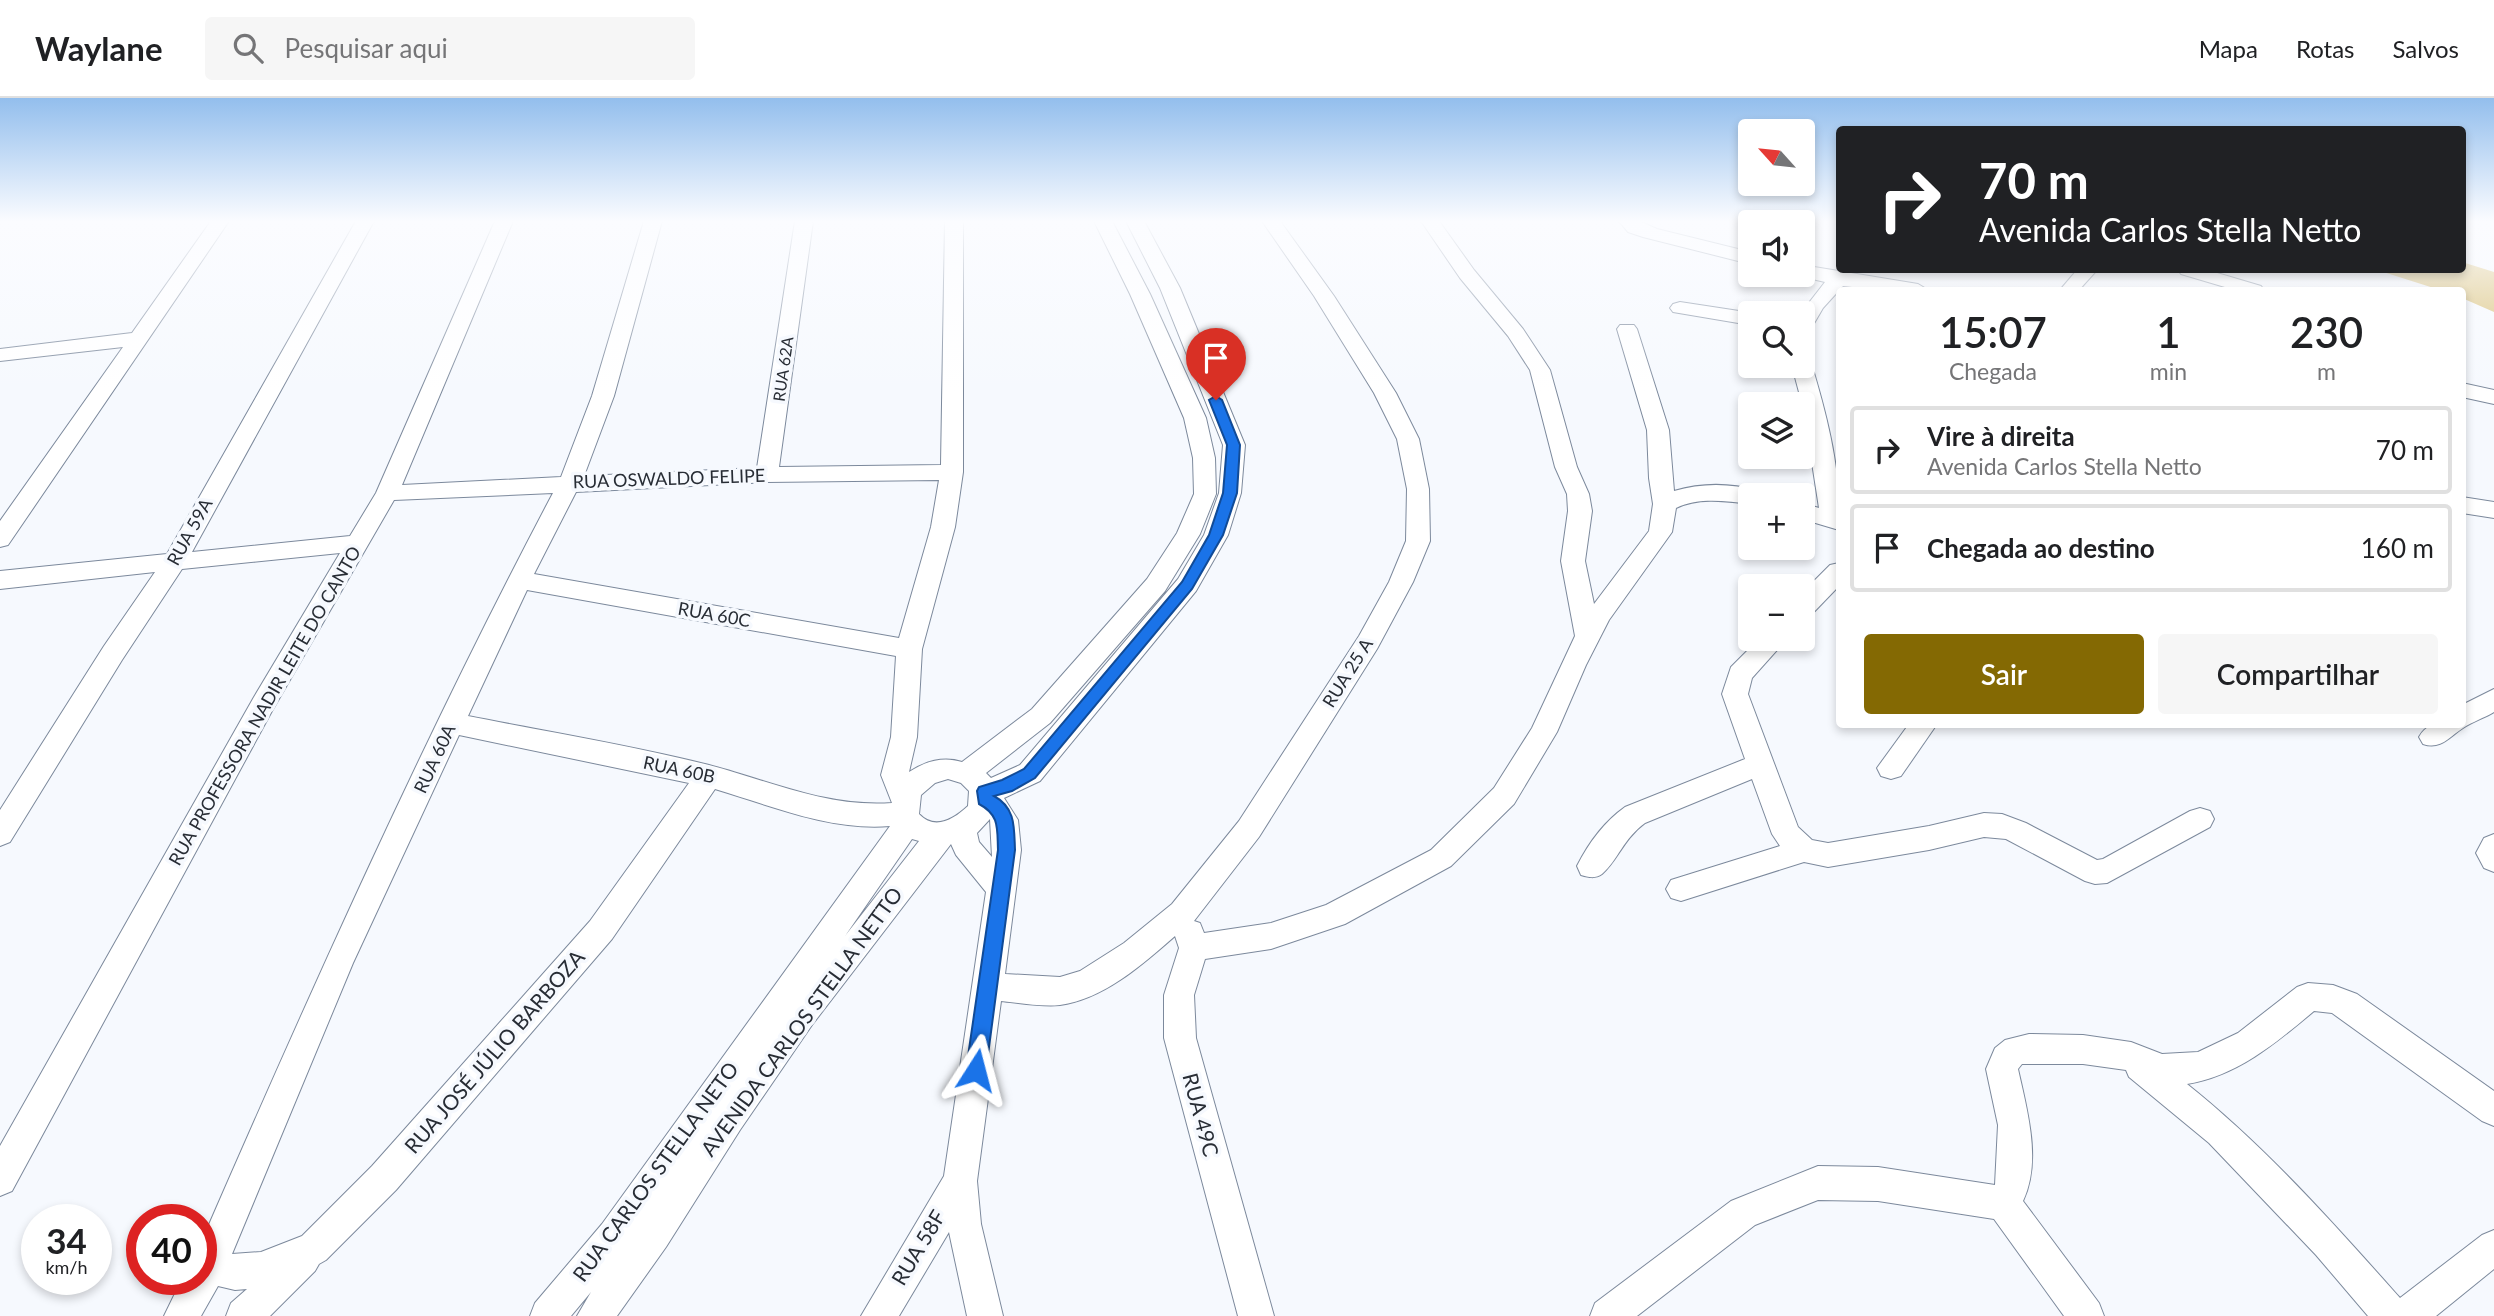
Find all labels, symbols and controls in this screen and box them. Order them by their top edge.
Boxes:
search box [205,17,695,80]
text: Waylane [35,28,163,68]
icon: search [229,29,267,67]
text: Pesquisar aqui [285,32,448,64]
text: Mapa [2199,34,2258,63]
text: Rotas [2296,34,2355,63]
text: Salvos [2393,34,2459,63]
north arrow [1738,119,1815,196]
map controls [1738,119,1815,651]
text: 70 m [1979,151,2089,209]
icon: right [1864,154,1955,245]
button: sound [1738,210,1815,287]
text: Avenida Carlos Stella Netto [1979,210,2361,249]
button: search [1738,301,1815,378]
text: 15:07 [1939,307,2047,357]
text: 1 [2156,307,2181,357]
text: 230 [2290,307,2363,357]
pin [1186,328,1246,400]
street label: RUA 62A [769,335,796,403]
icon: arrive [1197,339,1235,377]
text: Chegada [1949,357,2037,385]
text: min [2150,357,2187,385]
text: m [2317,357,2336,385]
button: layers [1738,392,1815,469]
text: Vire à direita [1927,420,2075,452]
icon: right [1868,431,1906,469]
text: 70 m [2376,434,2434,466]
text: Avenida Carlos Stella Netto [1927,452,2202,480]
street label: RUA OSWALDO FELIPE [572,464,766,492]
button: + [1738,483,1815,560]
street label: RUA 59A [162,493,217,569]
icon: arrive [1868,529,1906,567]
text: Chegada ao destino [1927,532,2155,564]
text: 160 m [2361,532,2434,564]
street label: RUA PROFESSORA NADIR LEITE DO CANTO [163,542,365,869]
button: − [1738,574,1815,651]
street label: RUA 60C [676,597,752,631]
street label: RUA 25 A [1317,633,1377,711]
button: Sair [1864,634,2144,714]
button: Compartilhar [2158,634,2438,714]
street label: RUA 60A [409,720,460,796]
street label: RUA 60B [641,751,717,787]
street label: AVENIDA CARLOS STELLA NETTO [695,882,907,1160]
street label: RUA JOSÉ JÚLIO BARBOZA [399,944,590,1158]
position arrow [939,1033,1013,1107]
street label: RUA CARLOS STELLA NETO [567,1056,743,1286]
street label: RUA 49C [1178,1070,1225,1159]
speed limit sign: 40 [126,1204,217,1295]
street label: RUA 58F [886,1205,950,1289]
text: 34 [46,1219,87,1261]
text: km/h [45,1256,88,1278]

